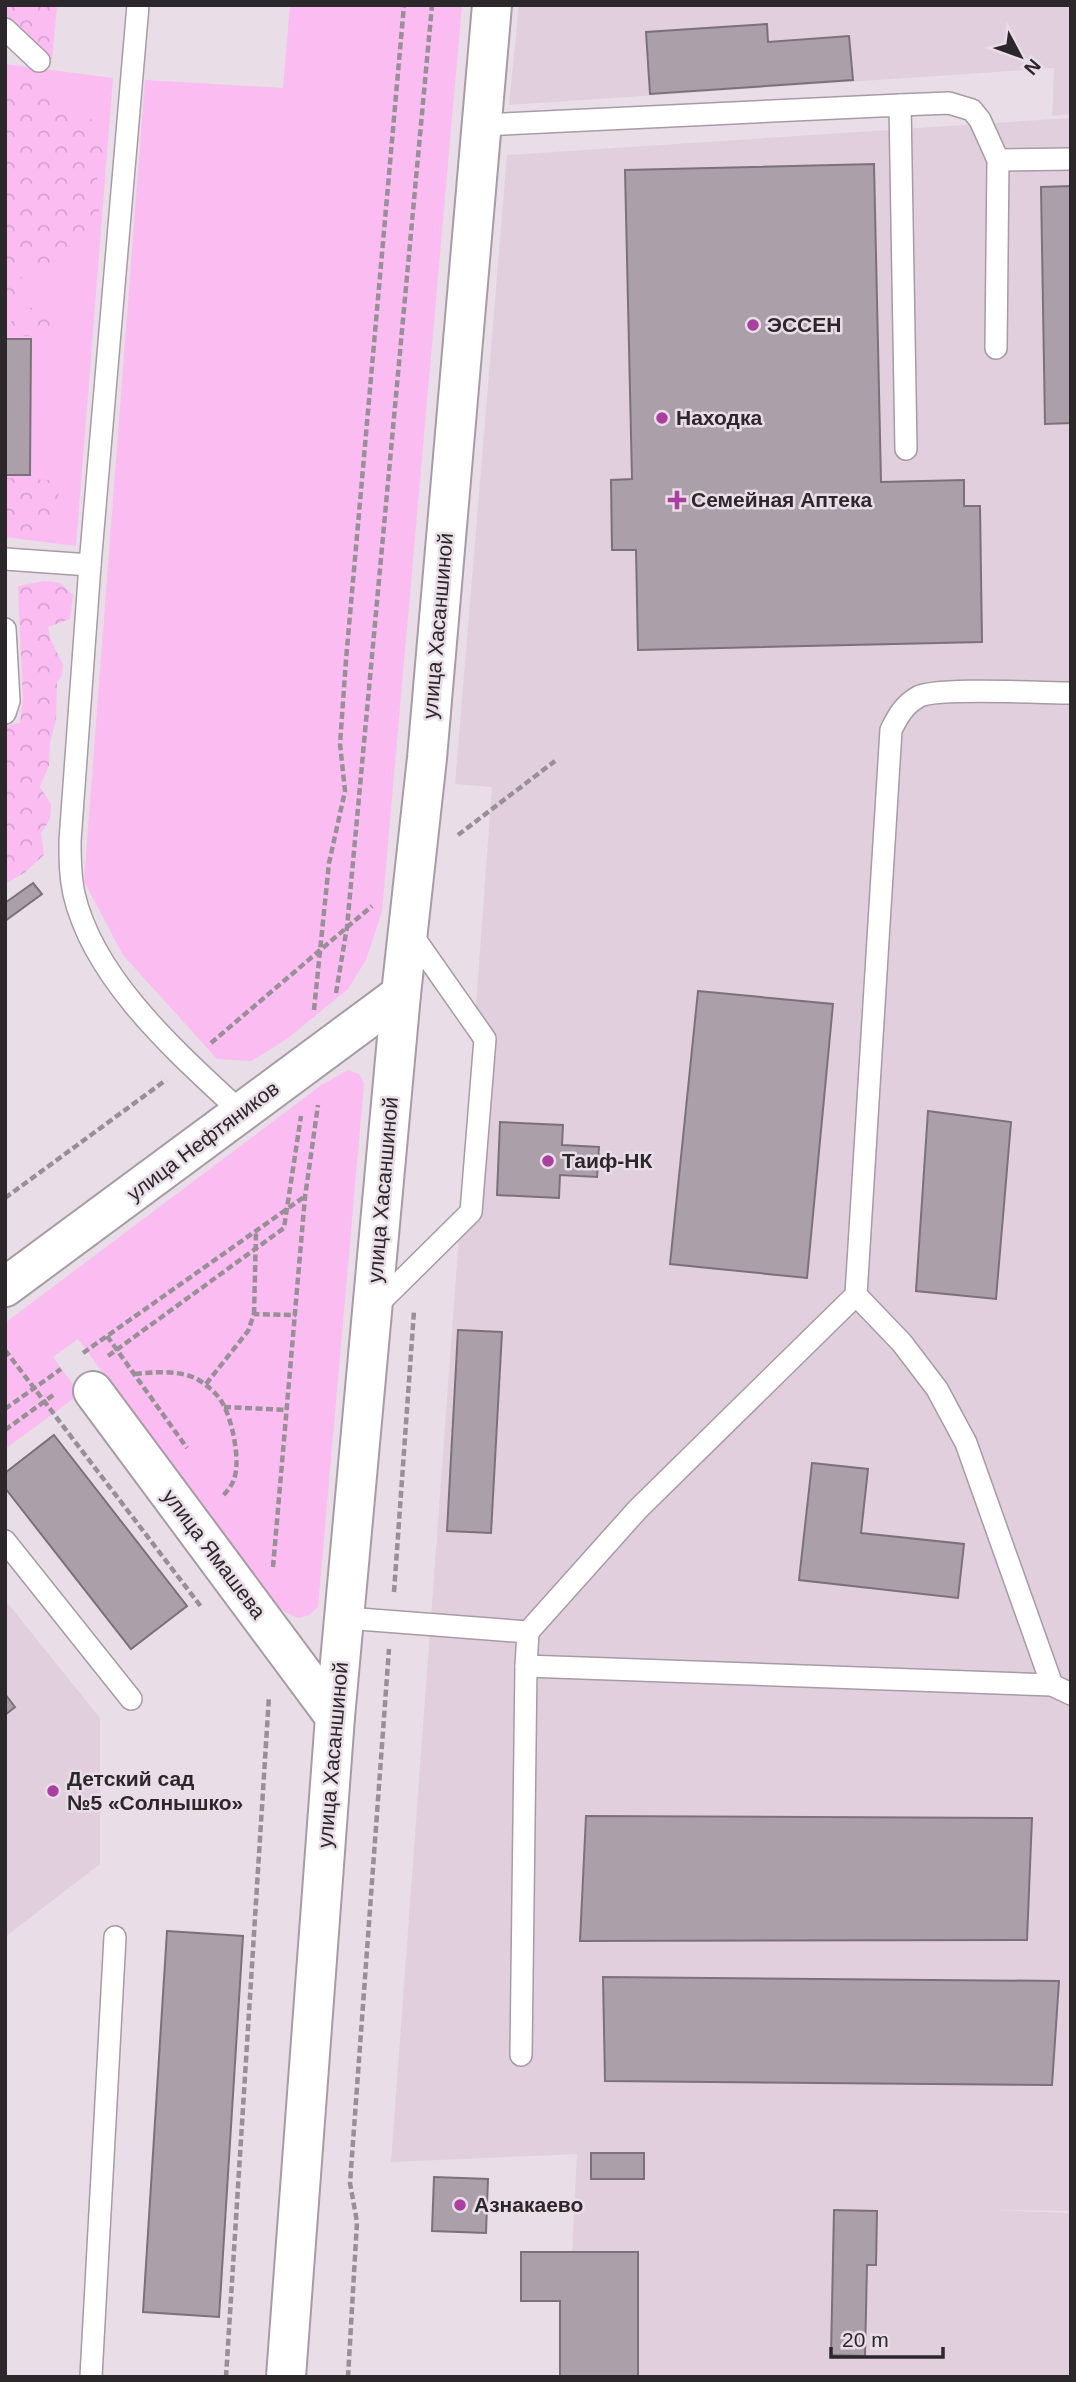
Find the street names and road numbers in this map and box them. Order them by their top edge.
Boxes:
street label: улица Хасаншиной [418,532,457,720]
street label: улица Нефтяников [122,1076,283,1205]
street label: улица Хасаншиной [363,1096,402,1284]
street label: улица Ямашева [158,1484,271,1623]
street label: улица Хасаншиной [313,1661,352,1849]

